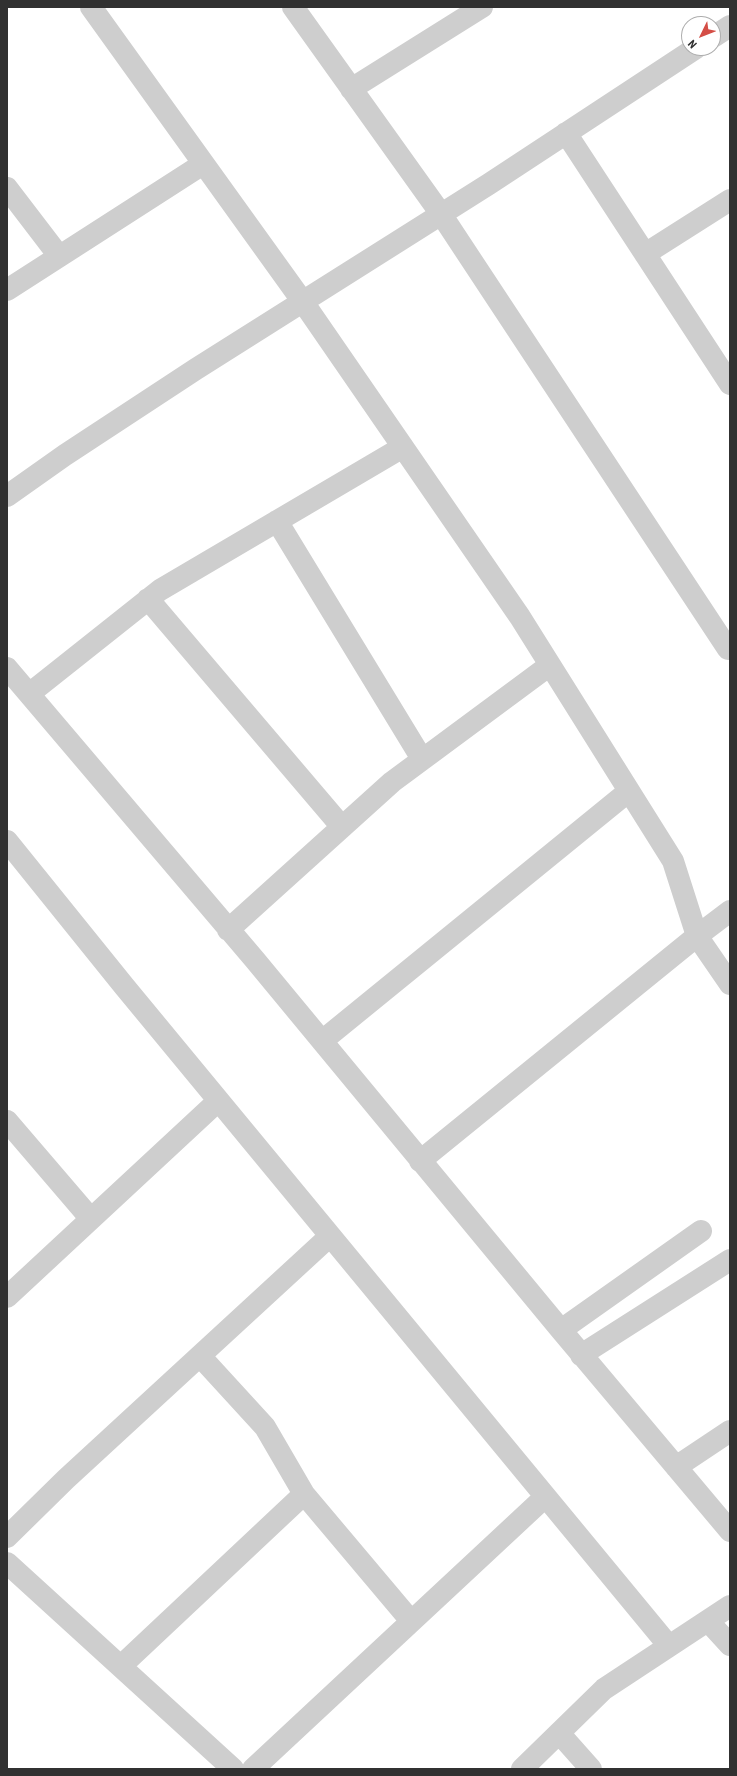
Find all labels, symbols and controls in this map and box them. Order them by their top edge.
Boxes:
north arrow [681,16,721,56]
text: N [686,37,700,51]

